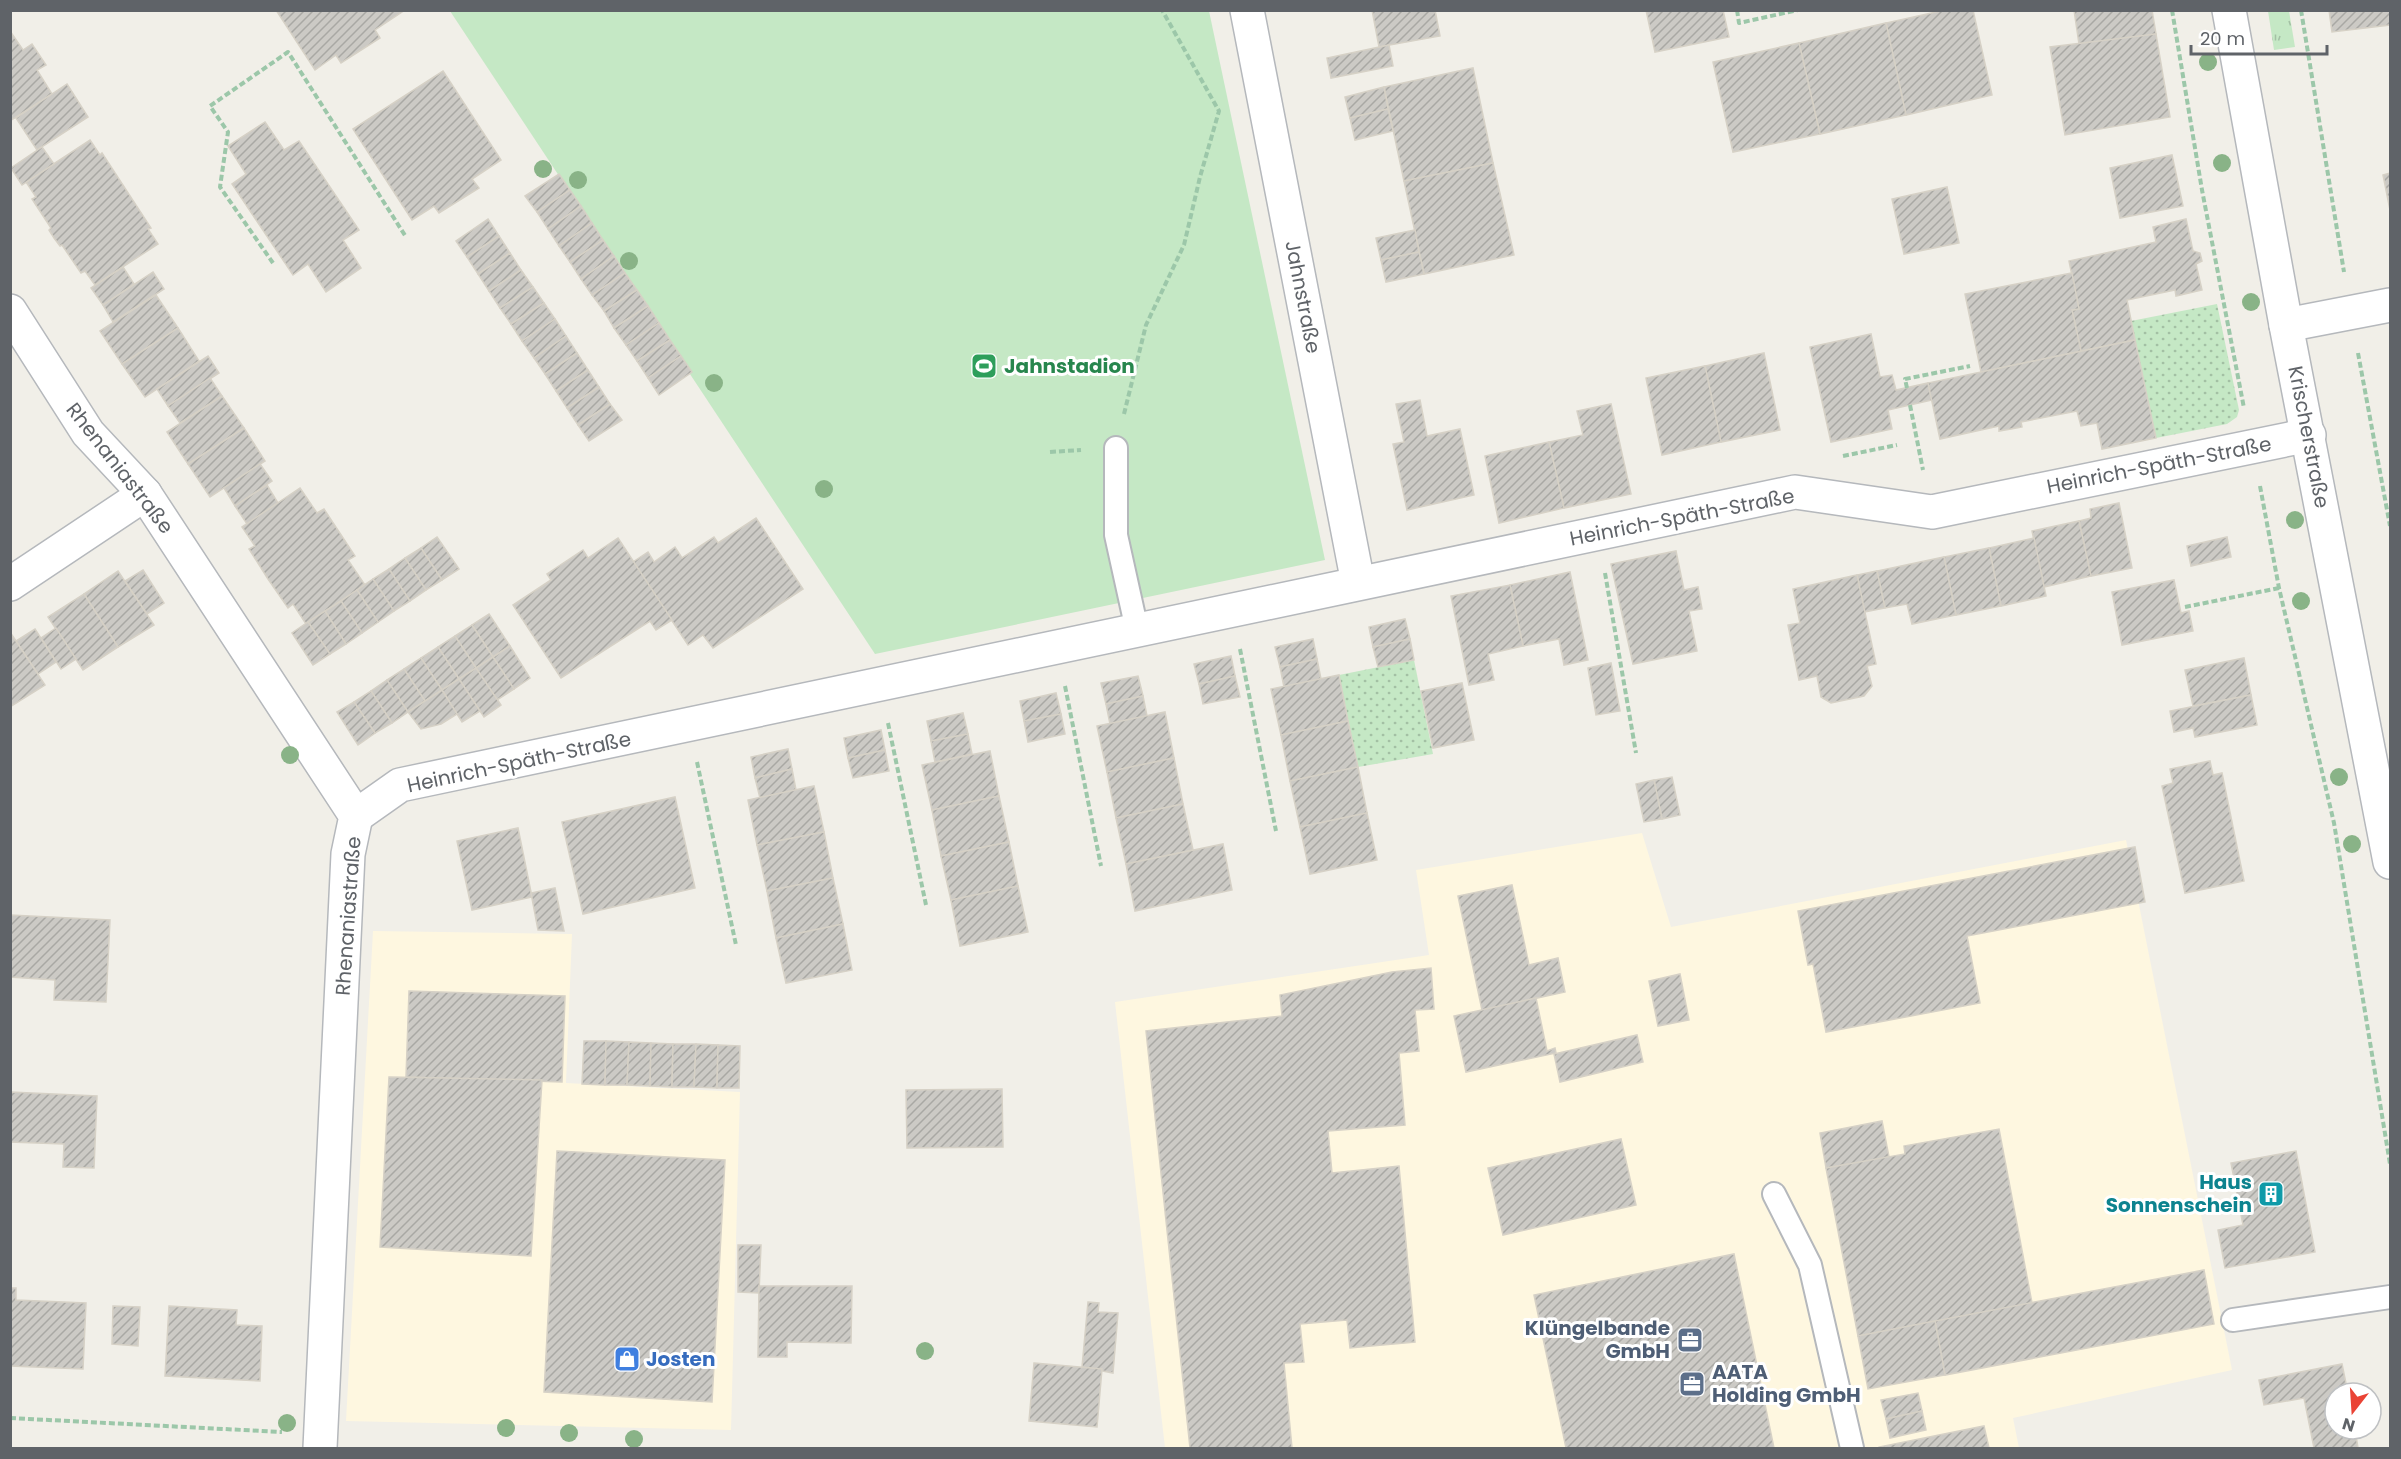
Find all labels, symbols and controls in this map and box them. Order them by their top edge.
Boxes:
scale bar [2191,18,2328,56]
text: 20 m [2200,26,2245,51]
street label: Jahnstraße [1278,238,1328,356]
sports icon: Jahnstadion [969,351,999,381]
place label: Jahnstadion [1004,352,1135,380]
street label: Krischerstraße [2281,363,2337,511]
street label: Rhenaniastraße [60,396,180,540]
street label: Heinrich-Späth-Straße [2044,429,2274,501]
street label: Heinrich-Späth-Straße [1567,481,1797,553]
street label: Heinrich-Späth-Straße [404,725,634,799]
street label: Rhenaniastraße [328,835,368,997]
place label: Haus Sonnenschein [2106,1168,2252,1219]
building icon: Haus Sonnenschein [2256,1179,2286,1209]
place label: Klüngelbande GmbH [1525,1314,1670,1365]
office icon: Klüngelbande GmbH [1675,1325,1705,1355]
shop icon: Josten [612,1344,642,1374]
place label: Josten [646,1345,715,1373]
place label: AATA Holding GmbH [1712,1358,1861,1409]
office icon: AATA Holding GmbH [1677,1369,1707,1399]
north arrow [2323,1381,2383,1441]
text: N [2340,1412,2358,1438]

